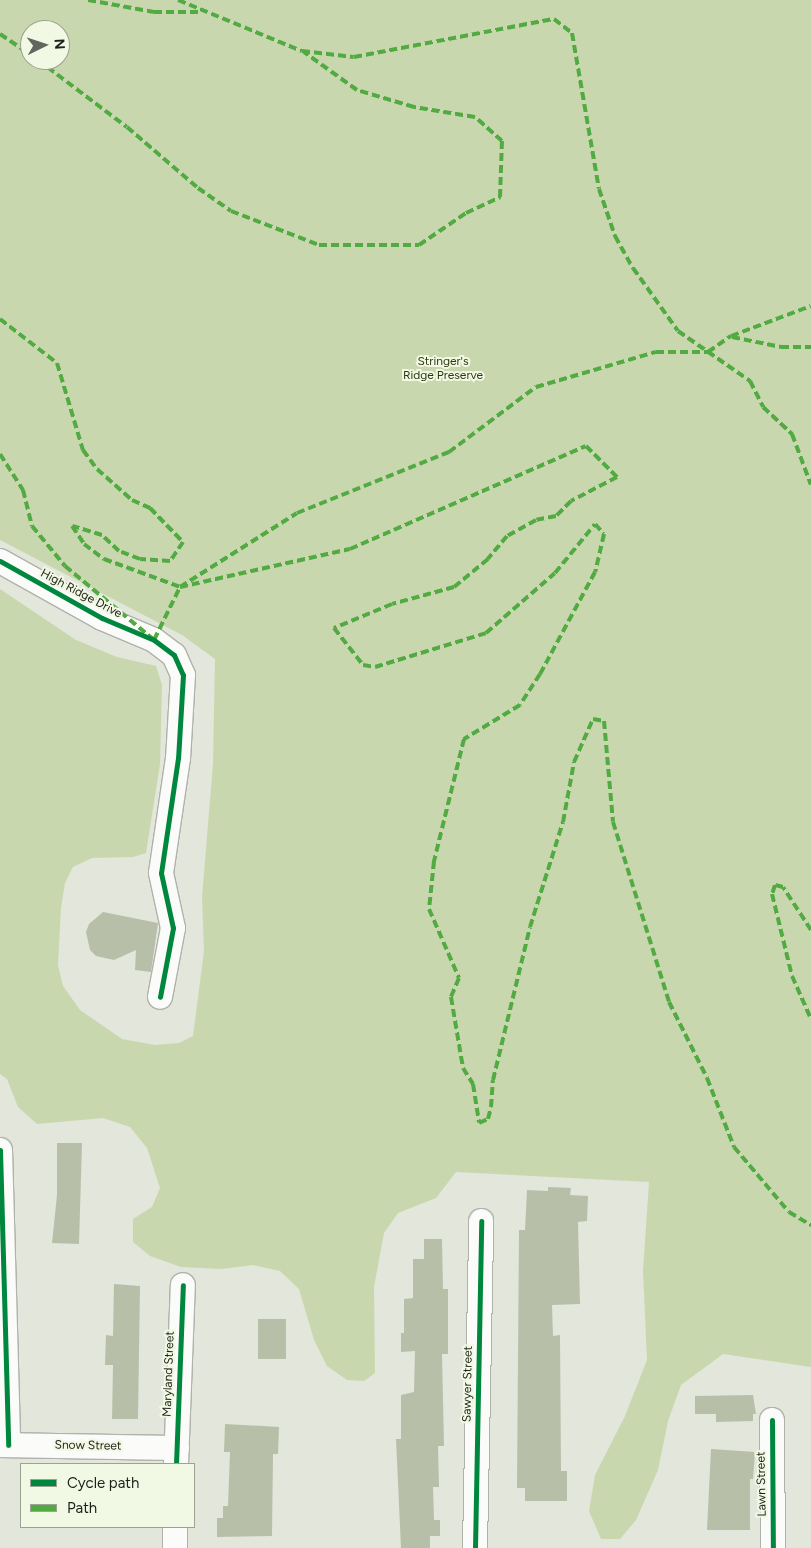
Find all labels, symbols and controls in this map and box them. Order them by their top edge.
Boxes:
north arrow [20,20,70,70]
text: N [51,38,68,50]
park label: Stringer's Ridge Preserve [403,355,483,383]
street label: High Ridge Drive [38,566,124,622]
street label: Maryland Street [160,1331,178,1417]
street label: Sawyer Street [460,1346,476,1422]
street label: Snow Street [54,1438,122,1454]
street label: Lawn Street [754,1451,770,1517]
legend [20,1463,195,1528]
text: Cycle path [67,1474,139,1492]
text: Path [67,1499,97,1517]

